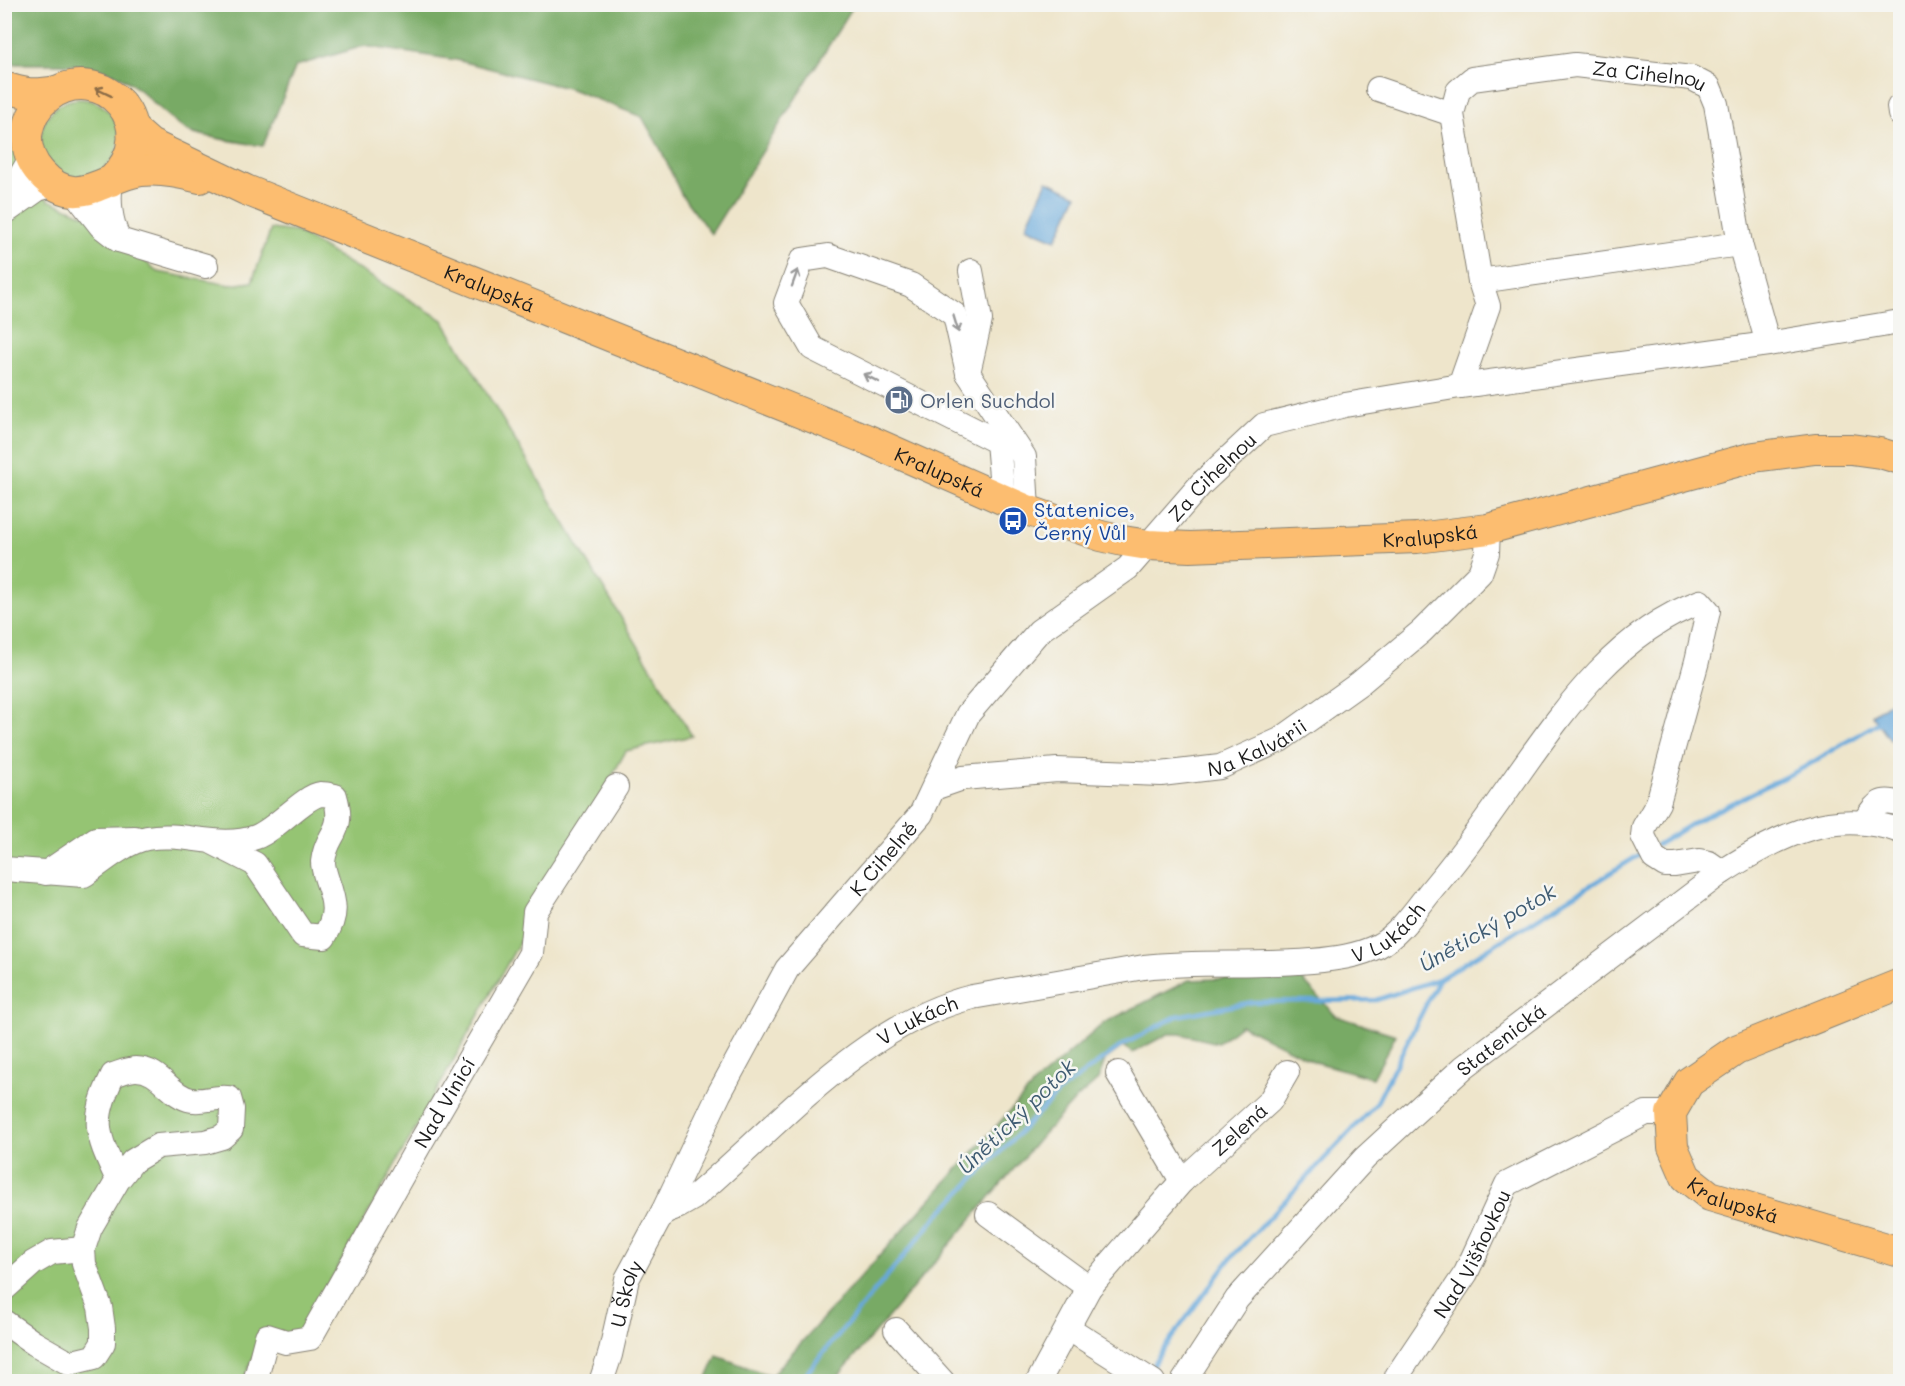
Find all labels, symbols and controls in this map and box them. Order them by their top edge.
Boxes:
street label: Za Cihelnou [1591,54,1712,97]
one-way arrow [95,85,113,97]
street label: Kralupská [441,258,539,318]
one-way arrow [791,269,802,288]
one-way arrow [951,314,962,333]
one-way arrow [862,371,880,383]
fuel station icon: Orlen Suchdol [883,384,915,416]
place label: Orlen Suchdol [920,387,1056,413]
street label: Za Cihelnou [1162,426,1261,526]
street label: Kralupská [891,440,989,503]
place label: Statenice, Černý Vůl [1034,496,1135,545]
bus stop icon: Statenice, Černý Vůl [997,505,1029,537]
street label: Kralupská [1382,517,1479,552]
street label: Na Kalvárii [1206,712,1312,781]
street label: K Cihelně [843,815,923,901]
water label: Únětický potok [1414,876,1561,977]
street label: V Lukách [1348,897,1430,968]
street label: V Lukách [872,989,961,1050]
street label: Statenická [1450,997,1551,1081]
street label: Nad Vinicí [407,1052,481,1152]
water label: Únětický potok [951,1052,1081,1179]
street label: Zelená [1206,1097,1273,1161]
street label: Kralupská [1683,1170,1782,1229]
street label: Nad Višňovkou [1427,1185,1516,1323]
street label: U Školy [604,1255,648,1329]

